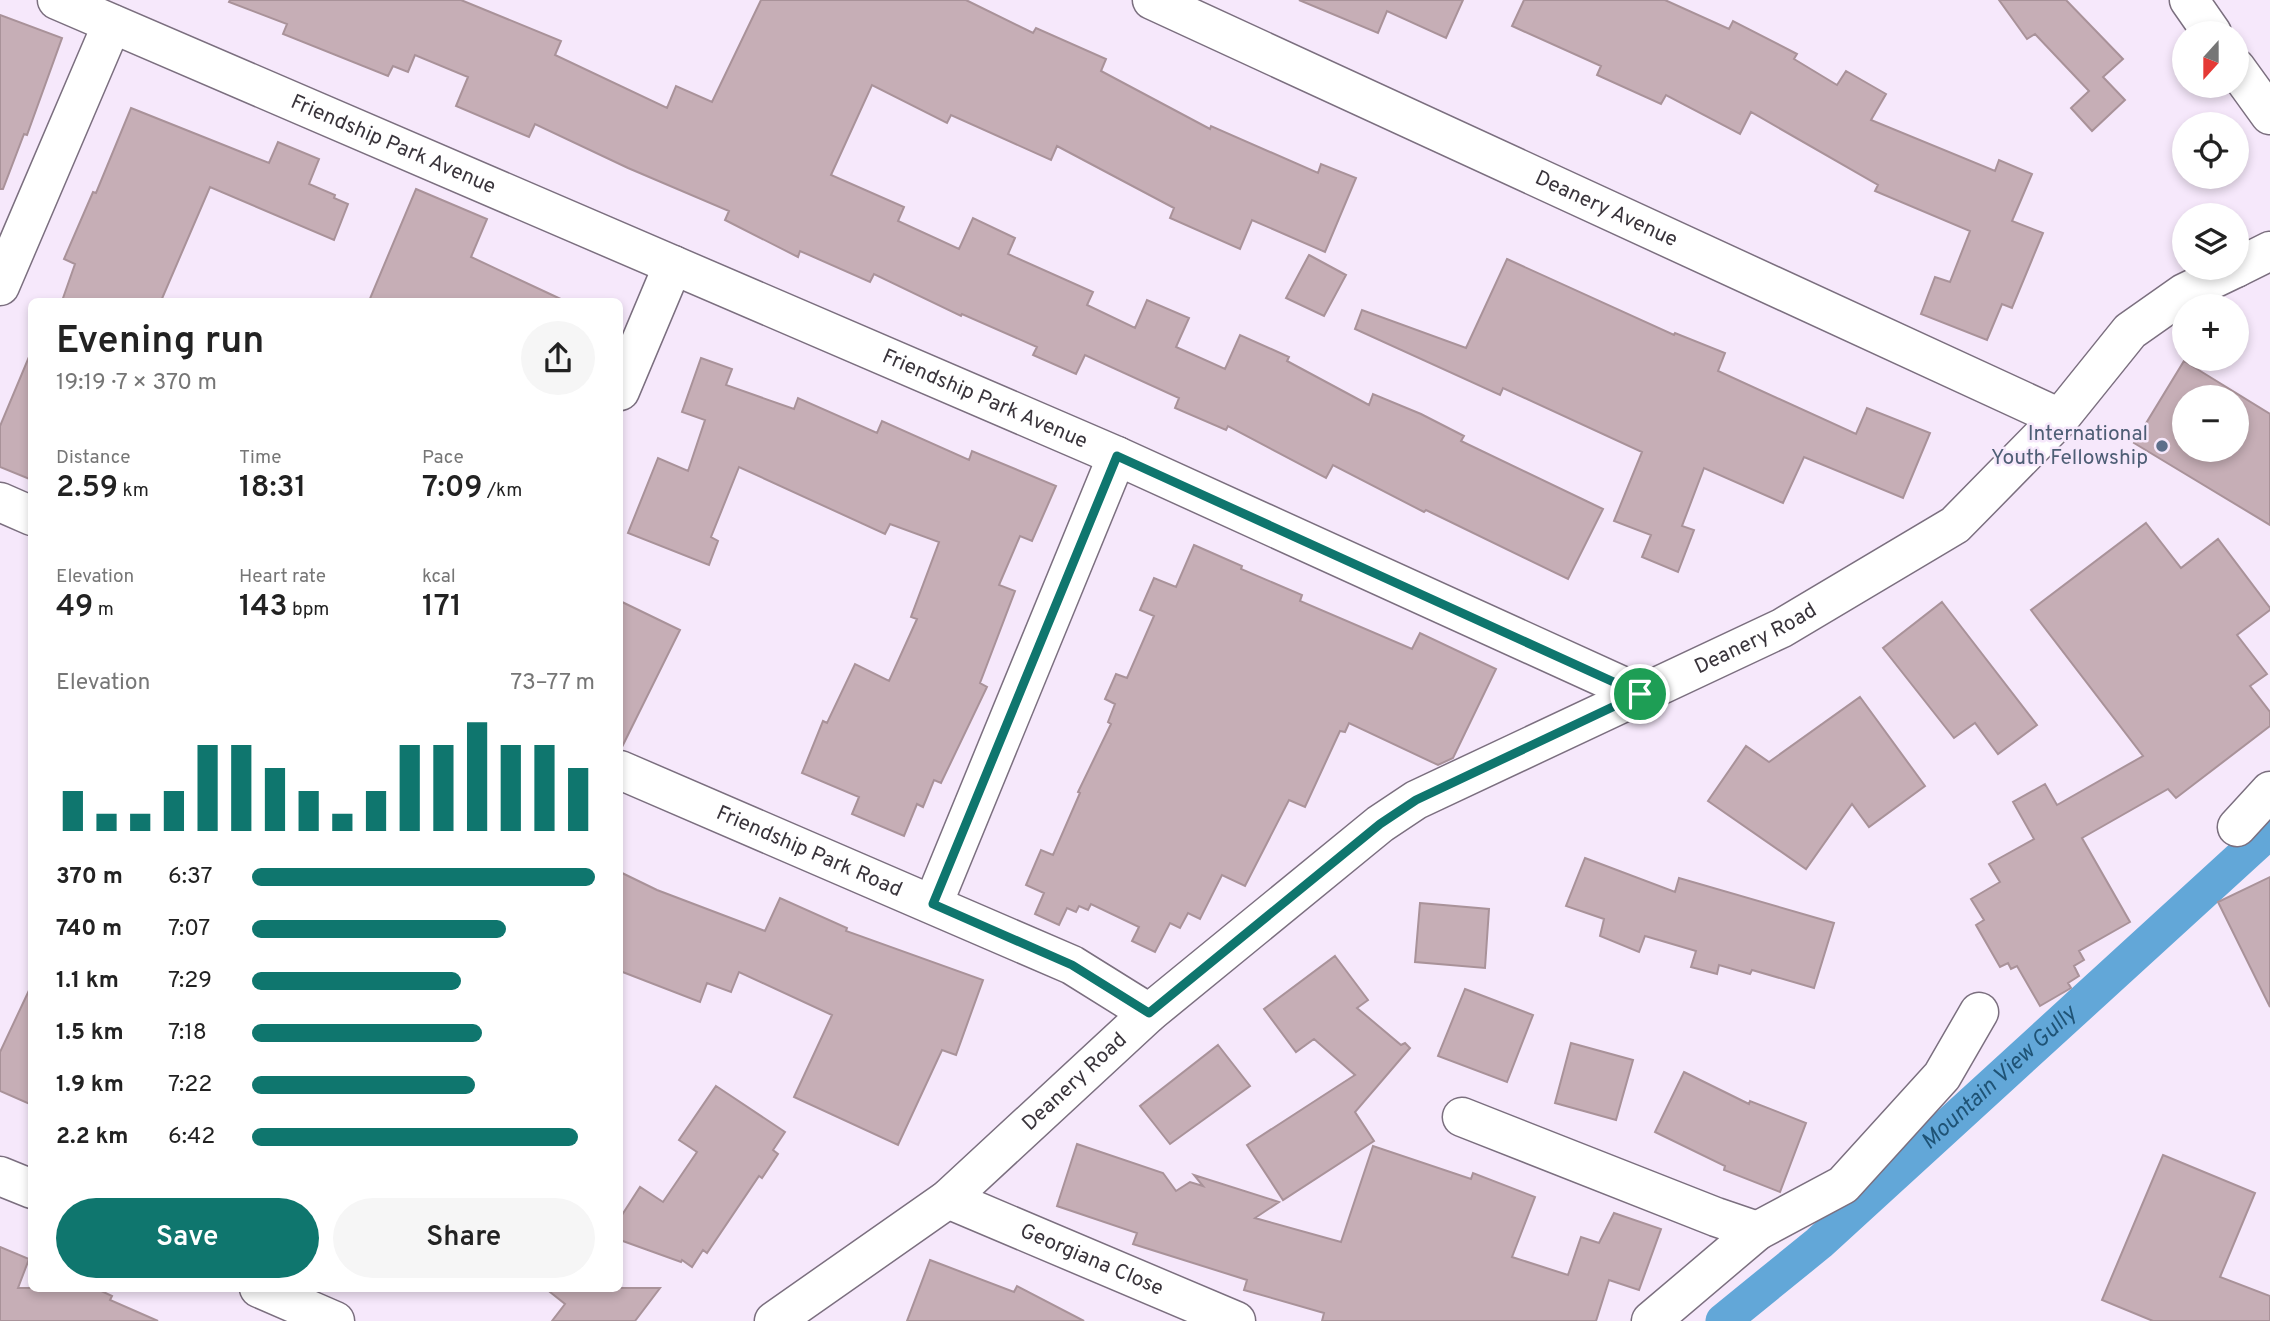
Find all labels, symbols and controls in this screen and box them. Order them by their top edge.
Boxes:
north arrow [2172,21,2249,98]
map controls [2172,21,2249,462]
street label: Friendship Park Avenue [287,89,500,201]
button: locate [2172,112,2249,189]
street label: Deanery Avenue [1531,165,1682,254]
button: layers [2172,203,2249,280]
button: + [2172,294,2249,371]
text: Evening run [56,318,264,367]
button: share [521,321,595,395]
street label: Friendship Park Avenue [878,343,1091,455]
text: 19:19 · 7 × 370 m [56,369,217,398]
button: − [2172,385,2249,462]
place label: International Youth Fellowship [1991,421,2148,472]
marker: International Youth Fellowship [2154,438,2170,454]
text: Distance [56,446,131,470]
text: Time [239,446,282,470]
text: Pace [422,446,464,470]
text: 2.59 [56,470,118,507]
text: 18:31 [239,470,306,507]
text: 7:09 [422,470,483,507]
text: km [118,479,149,503]
text: /km [483,479,522,503]
text: Elevation [56,565,134,589]
text: Heart rate [239,565,326,589]
text: kcal [422,565,456,589]
text: 49 [56,589,93,626]
text: 143 [239,589,288,626]
text: 171 [422,589,462,626]
street label: Deanery Road [1690,597,1822,681]
text: m [93,598,114,622]
text: bpm [288,598,329,622]
pin [1610,664,1670,724]
text: Elevation [56,669,151,698]
text: 73–77 m [510,669,595,698]
icon: arrive [1621,675,1659,713]
street label: Friendship Park Road [712,800,906,904]
text: 370 m [56,863,123,892]
text: 6:37 [168,863,213,892]
text: 740 m [56,915,122,944]
text: 7:07 [168,915,210,944]
text: 1.1 km [56,967,119,996]
text: 7:29 [168,967,212,996]
water label: Mountain View Gully [1915,998,2085,1157]
text: 1.5 km [56,1019,124,1048]
text: 7:18 [168,1019,207,1048]
street label: Deanery Road [1016,1027,1133,1137]
text: 1.9 km [56,1071,124,1100]
text: 7:22 [168,1071,212,1100]
text: 2.2 km [56,1123,129,1152]
text: 6:42 [168,1123,215,1152]
button: Save [56,1198,319,1278]
button: Share [333,1198,595,1278]
street label: Georgiana Close [1016,1217,1168,1302]

